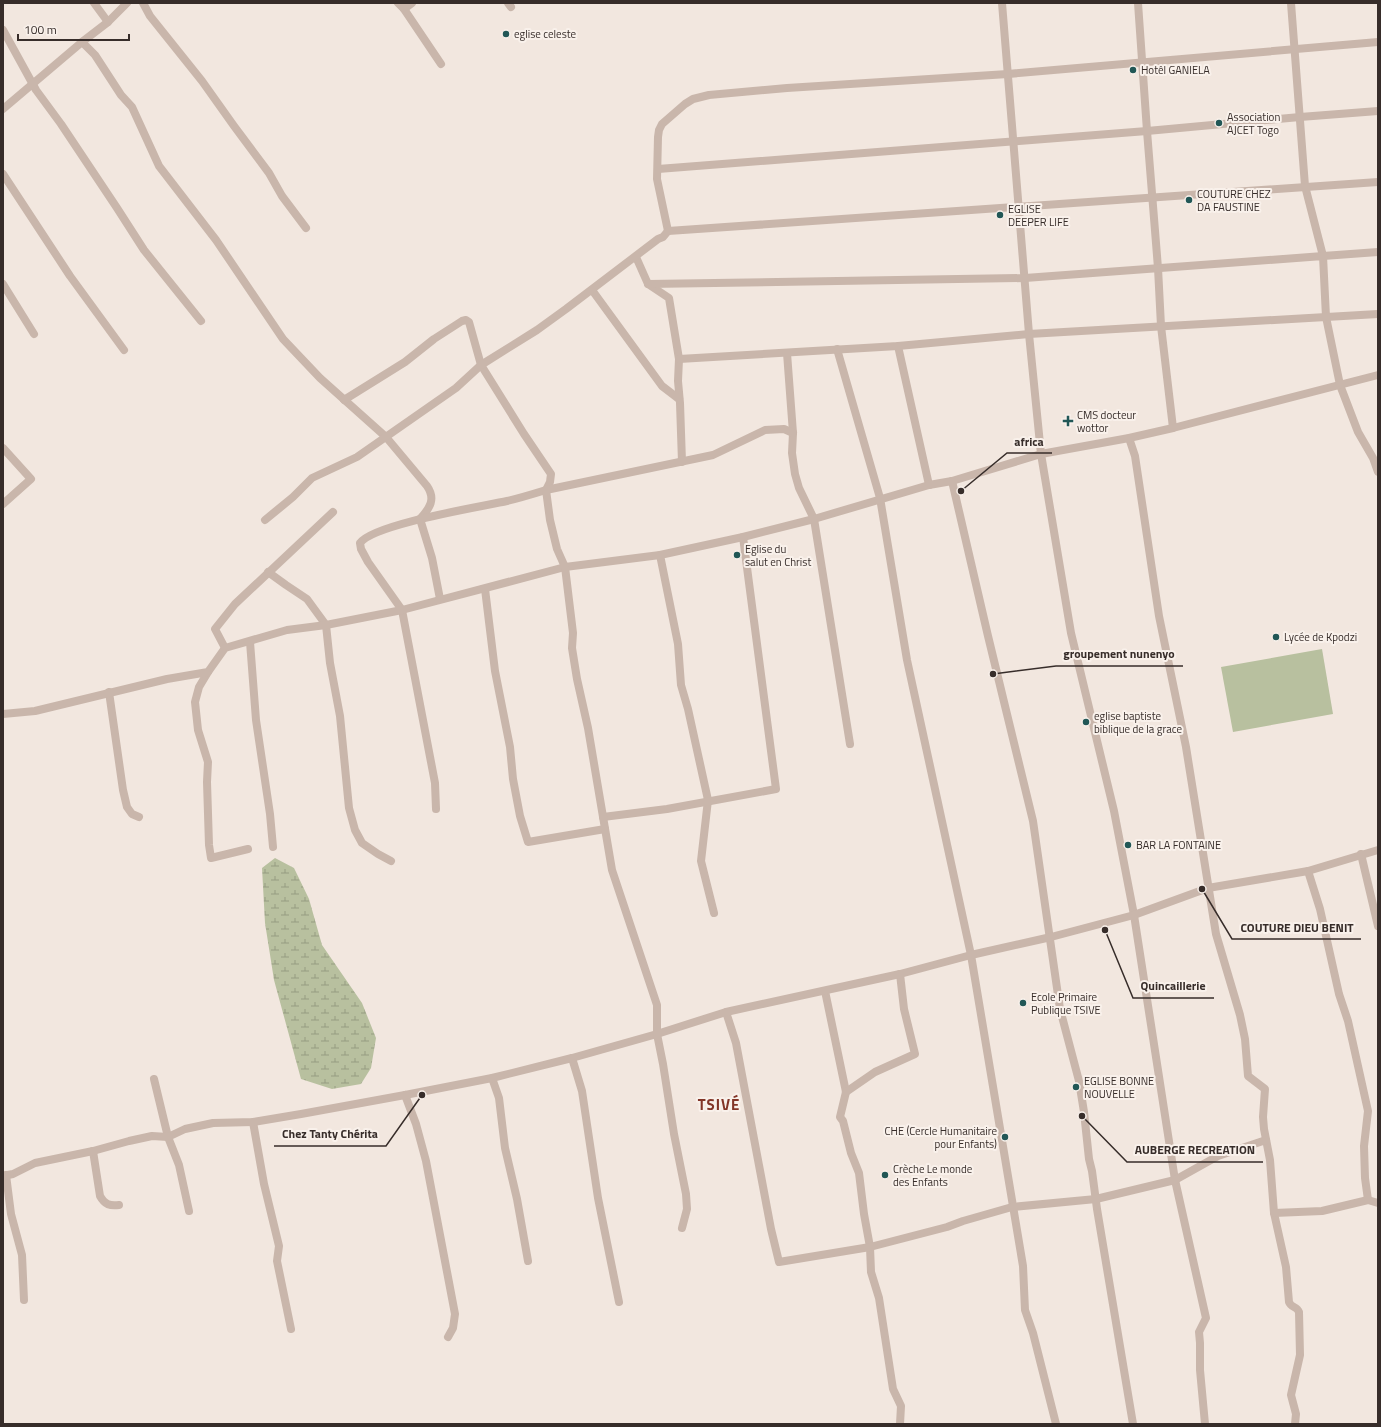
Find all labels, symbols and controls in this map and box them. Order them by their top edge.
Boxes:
scale bar [18,16,129,42]
text: 100 m [24,20,57,39]
place label: eglise celeste [514,26,577,42]
marker: eglise celeste [501,29,511,39]
place label: Hotêl GANIELA [1141,62,1210,78]
marker: Hotêl GANIELA [1128,65,1138,75]
place label: Association AJCET Togo [1227,109,1280,138]
marker: Association AJCET Togo [1214,118,1224,128]
place label: COUTURE CHEZ DA FAUSTINE [1197,186,1271,215]
marker: COUTURE CHEZ DA FAUSTINE [1184,195,1194,205]
place label: EGLISE DEEPER LIFE [1008,201,1069,230]
marker: EGLISE DEEPER LIFE [995,210,1005,220]
place label: CMS docteur wottor [1077,407,1136,436]
marker: CMS docteur wottor [1062,415,1074,427]
callout: africa [1007,429,1052,453]
text: africa [1014,432,1044,451]
place label: Eglise du salut en Christ [745,541,811,570]
marker: Eglise du salut en Christ [732,550,742,560]
place label: Lycée de Kpodzi [1284,629,1357,645]
marker: Lycée de Kpodzi [1271,632,1281,642]
callout: groupement nunenyo [1056,642,1183,666]
text: groupement nunenyo [1063,644,1175,663]
place label: eglise baptiste biblique de la grace [1094,708,1182,737]
marker: eglise baptiste biblique de la grace [1081,717,1091,727]
place label: BAR LA FONTAINE [1136,837,1221,853]
marker: BAR LA FONTAINE [1123,840,1133,850]
callout: COUTURE DIEU BENIT [1232,915,1361,939]
text: COUTURE DIEU BENIT [1240,918,1354,937]
callout: Quincaillerie [1133,974,1214,998]
text: Quincaillerie [1140,976,1206,995]
place label: Ecole Primaire Publique TSIVE [1031,989,1101,1018]
marker: Ecole Primaire Publique TSIVE [1018,998,1028,1008]
place label: EGLISE BONNE NOUVELLE [1084,1073,1154,1102]
marker: EGLISE BONNE NOUVELLE [1071,1082,1081,1092]
district label: TSIVÉ [698,1093,740,1116]
callout: Chez Tanty Chérita [274,1122,386,1146]
place label: CHE (Cercle Humanitaire pour Enfants) [885,1123,997,1152]
text: Chez Tanty Chérita [282,1124,378,1143]
marker: CHE (Cercle Humanitaire pour Enfants) [1000,1132,1010,1142]
callout: AUBERGE RECREATION [1127,1138,1263,1162]
text: AUBERGE RECREATION [1135,1140,1255,1159]
place label: Crèche Le monde des Enfants [893,1161,973,1190]
marker: Crèche Le monde des Enfants [880,1170,890,1180]

